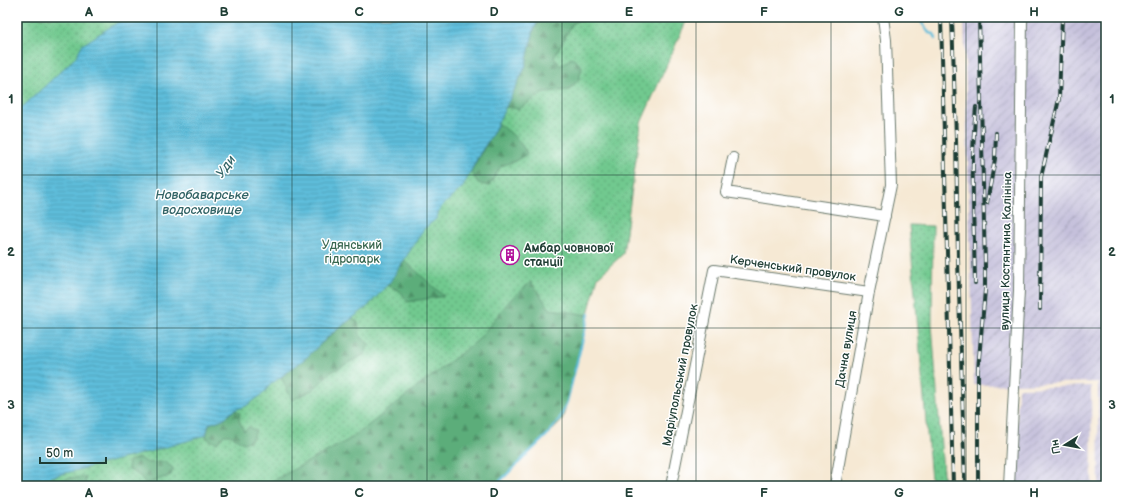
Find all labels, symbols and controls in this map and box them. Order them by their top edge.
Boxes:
text: A [84,4,93,20]
text: B [219,4,229,20]
text: C [354,4,364,20]
text: D [489,4,499,20]
text: E [625,4,634,20]
text: F [760,4,768,20]
text: G [894,4,904,20]
text: H [1029,4,1039,20]
text: 1 [8,91,14,107]
text: 1 [1109,91,1115,107]
water label: Уди [212,152,239,181]
street label: вулиця Костянтина Калініна [998,171,1015,331]
water label: Новобаварське водосховище [155,187,250,218]
park label: Удянський гідропарк [322,238,382,267]
place label: Амбар човнової станції [523,241,614,270]
text: 2 [7,244,15,260]
building icon: Амбар човнової станції [499,244,521,266]
text: 2 [1108,244,1116,260]
street label: Керченський провулок [729,252,858,285]
street label: Маріупольський провулок [659,302,702,447]
street label: Дачна вулиця [832,309,861,389]
text: 3 [7,397,15,413]
text: 3 [1108,397,1116,413]
north arrow [1045,425,1085,465]
text: Пн [1048,438,1063,455]
scale bar [40,439,106,465]
text: 50 m [46,446,73,461]
text: A [84,485,93,501]
text: B [219,485,229,501]
text: C [354,485,364,501]
text: D [489,485,499,501]
text: E [625,485,634,501]
text: F [760,485,768,501]
text: G [894,485,904,501]
text: H [1029,485,1039,501]

